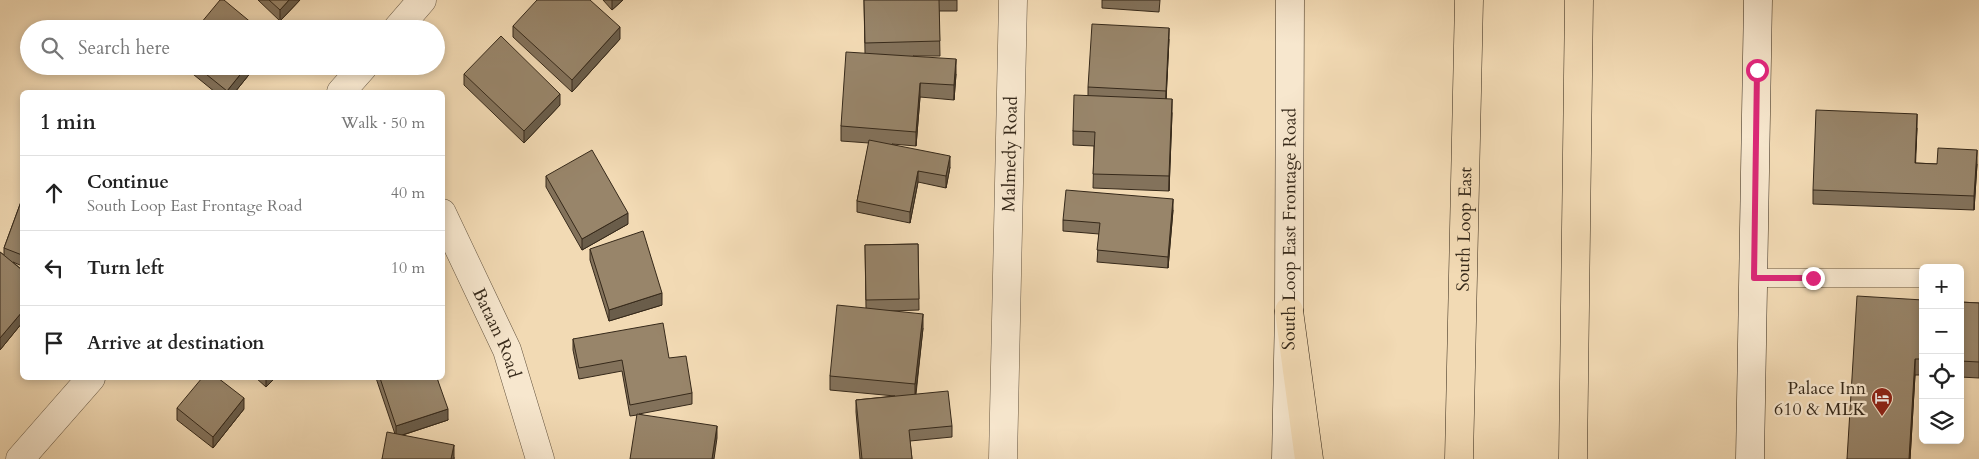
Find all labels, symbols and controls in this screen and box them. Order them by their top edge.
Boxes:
search box [20,20,445,75]
icon: search [38,34,66,62]
text: Search here [78,35,170,61]
route start [1746,59,1769,82]
street label: Malmedy Road [996,95,1023,212]
street label: South Loop East Frontage Road [1276,107,1302,350]
text: 1 min [40,108,96,137]
text: Walk · 50 m [341,112,425,134]
street label: South Loop East [1450,166,1478,292]
text: Continue [87,169,169,195]
icon: ahead [40,179,68,207]
text: 40 m [391,182,425,204]
text: South Loop East Frontage Road [87,195,302,217]
icon: left [40,254,68,282]
text: Turn left [87,255,164,281]
text: 10 m [391,257,425,279]
map controls [1919,264,1964,444]
button: + [1919,264,1964,309]
route end [1802,267,1825,290]
street label: Bataan Road [467,284,527,381]
button: − [1919,309,1964,354]
icon: arrive [40,329,68,357]
text: Arrive at destination [87,330,264,356]
button: locate [1919,354,1964,399]
place label: Palace Inn 610 & MLK [1774,376,1867,422]
hotel icon: Palace Inn 610 & MLK [1870,386,1894,417]
button: layers [1919,399,1964,444]

